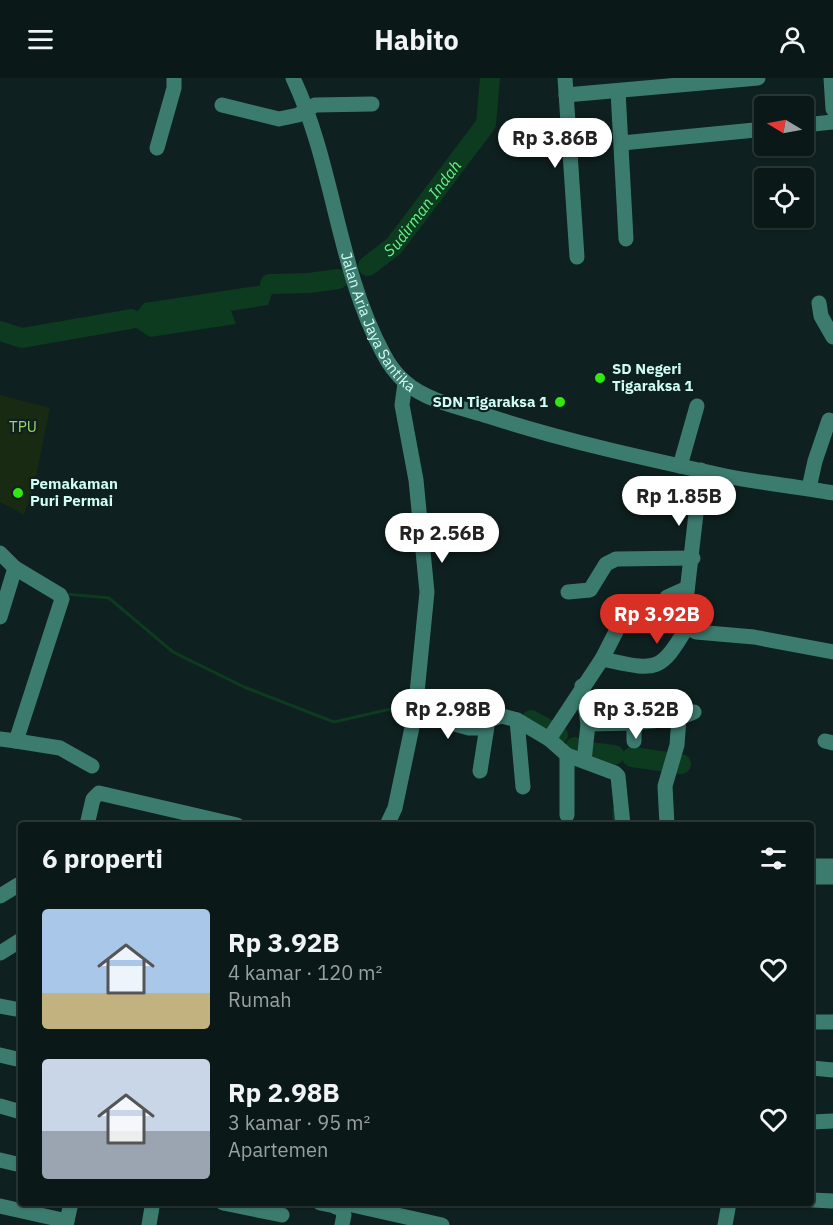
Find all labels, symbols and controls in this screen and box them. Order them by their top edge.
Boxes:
text: Habito [374,22,459,57]
icon: menu [24,23,57,56]
icon: person [776,23,809,56]
north arrow [754,96,814,156]
map controls [754,96,814,228]
pin: Rp 3.86B [493,118,617,169]
text: Rp 3.86B [512,124,598,151]
water label: Sudirman Indah [379,156,465,261]
button: locate [754,168,814,228]
street label: Jalan Aria Jaya Santika [337,250,419,396]
place label: SD Negeri Tigaraksa 1 [612,359,693,395]
marker: SD Negeri Tigaraksa 1 [593,371,607,385]
place label: SDN Tigaraksa 1 [432,392,548,411]
marker: SDN Tigaraksa 1 [553,395,567,409]
park label: TPU [9,417,37,436]
place label: Pemakaman Puri Permai [30,474,118,510]
pin: Rp 1.85B [617,476,741,527]
text: Rp 1.85B [636,482,722,509]
marker: Pemakaman Puri Permai [11,486,25,500]
pin: Rp 2.56B [380,513,504,564]
text: Rp 2.56B [399,519,485,546]
pin: Rp 3.92B [595,594,719,645]
text: Rp 3.92B [614,600,700,627]
pin: Rp 2.98B [386,689,510,740]
pin: Rp 3.52B [574,689,698,740]
text: Rp 2.98B [405,695,491,722]
text: Rp 3.52B [593,695,679,722]
text: 6 properti [42,841,163,875]
icon: filters [757,842,790,875]
text: Rp 3.92B [228,925,340,959]
icon: home [90,933,162,1005]
icon: heart [757,953,790,986]
text: 4 kamar · 120 m² [228,959,382,986]
text: Rumah [228,986,292,1013]
text: Rp 2.98B [228,1075,340,1109]
icon: home [90,1083,162,1155]
icon: heart [757,1103,790,1136]
text: 3 kamar · 95 m² [228,1109,370,1136]
text: Apartemen [228,1136,328,1163]

